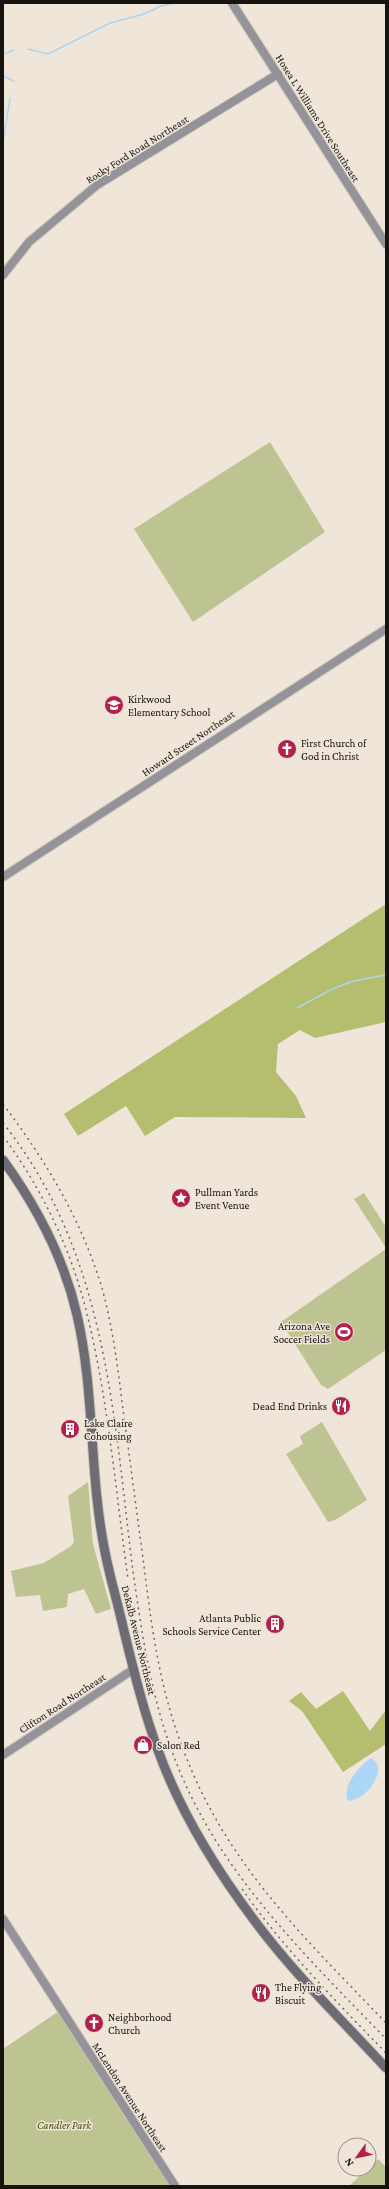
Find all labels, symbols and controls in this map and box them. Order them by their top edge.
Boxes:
street label: Hosea L Williams Drive Southeast [274,52,363,184]
street label: Rocky Ford Road Northeast [84,112,191,186]
place label: Kirkwood Elementary School [128,693,211,719]
school or university icon: Kirkwood Elementary School [103,694,125,716]
street label: Howard Street Northeast [139,707,237,778]
place label: First Church of God in Christ [301,737,367,762]
church icon: First Church of God in Christ [276,738,298,760]
place label: Pullman Yards Event Venue [195,1186,258,1211]
place icon: Pullman Yards Event Venue [170,1187,192,1209]
place label: Arizona Ave Soccer Fields [273,1320,330,1345]
sports icon: Arizona Ave Soccer Fields [333,1321,355,1343]
restaurant icon: Dead End Drinks [330,1395,352,1417]
place label: Dead End Drinks [253,1400,327,1412]
place label: Lake Claire Cohousing [84,1417,133,1443]
building icon: Lake Claire Cohousing [59,1418,81,1440]
street label: DeKalb Avenue Northeast [120,1584,159,1696]
place label: Atlanta Public Schools Service Center [162,1612,261,1637]
building icon: Atlanta Public Schools Service Center [264,1613,286,1635]
street label: Clifton Road Northeast [16,1670,108,1735]
shop icon: Salon Red [132,1734,154,1756]
place label: Salon Red [157,1739,200,1751]
place label: The Flying Biscuit [275,1981,322,2006]
restaurant icon: The Flying Biscuit [250,1982,272,2004]
place label: Neighborhood Church [108,2011,172,2036]
church icon: Neighborhood Church [83,2012,105,2034]
street label: McLendon Avenue Northeast [90,2040,170,2154]
park label: Candler Park [37,2119,92,2131]
north arrow [337,2137,377,2177]
text: N [341,2156,356,2169]

